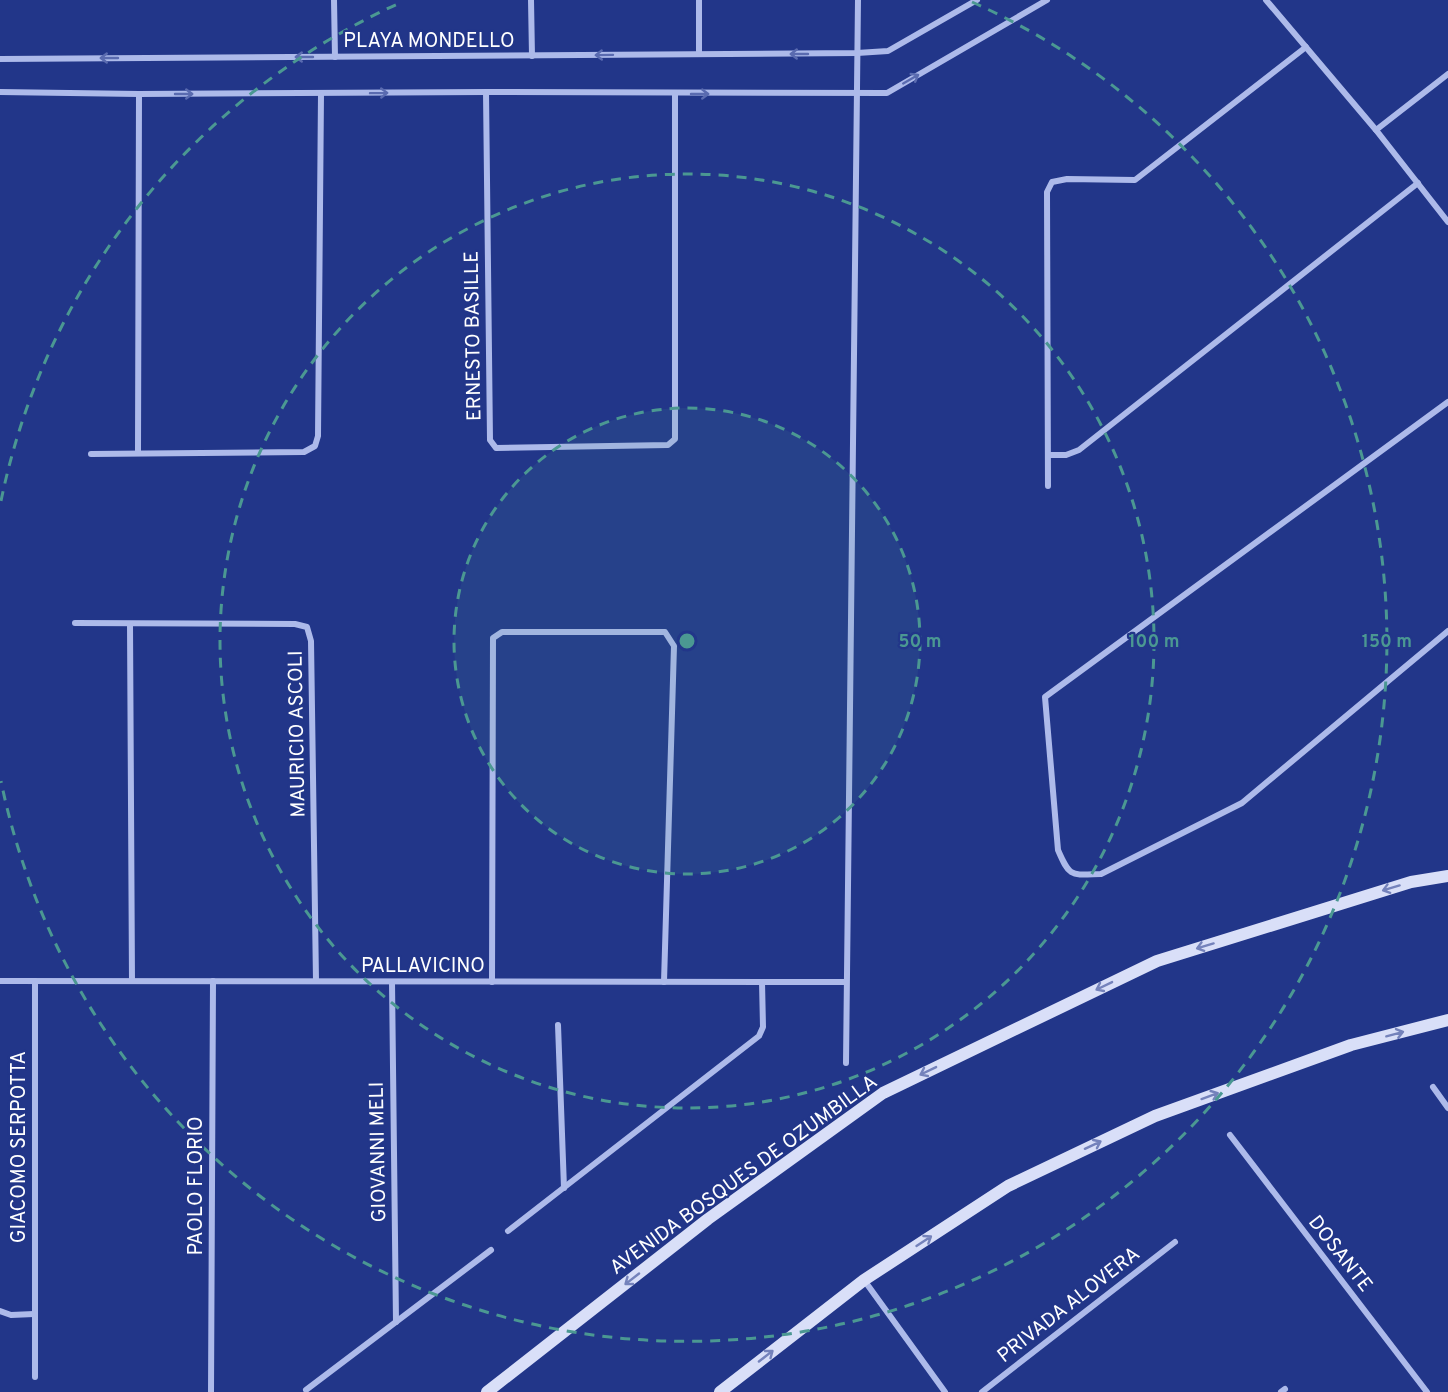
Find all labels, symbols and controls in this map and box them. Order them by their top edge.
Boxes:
street label: PLAYA MONDELLO [343,29,515,55]
one-way arrow [789,48,809,59]
one-way arrow [594,49,614,61]
one-way arrow [294,51,314,63]
one-way arrow [99,53,119,64]
one-way arrow [902,73,919,85]
one-way arrow [369,87,389,99]
one-way arrow [174,88,194,100]
one-way arrow [690,88,710,100]
street label: ERNESTO BASILLE [460,251,488,421]
centre of rings [677,631,697,651]
text: 50 m [898,631,942,654]
text: 100 m [1128,631,1180,654]
text: 150 m [1362,631,1412,654]
street label: MAURICIO ASCOLI [284,650,312,818]
one-way arrow [1382,884,1401,895]
one-way arrow [1196,941,1215,952]
street label: PALLAVICINO [361,954,485,980]
one-way arrow [1095,981,1113,993]
one-way arrow [1385,1027,1404,1039]
street label: GIACOMO SERPOTTA [7,1051,33,1243]
one-way arrow [920,1065,938,1077]
street label: AVENIDA BOSQUES DE OZUMBILLA [605,1070,883,1282]
street label: GIOVANNI MELI [365,1081,393,1222]
one-way arrow [1200,1090,1219,1101]
street label: PAOLO FLORIO [184,1116,210,1256]
one-way arrow [1083,1139,1101,1151]
street label: DOSANTE [1301,1211,1378,1298]
one-way arrow [915,1235,931,1247]
street label: PRIVADA ALOVERA [993,1242,1146,1369]
one-way arrow [624,1272,640,1285]
one-way arrow [758,1350,774,1363]

